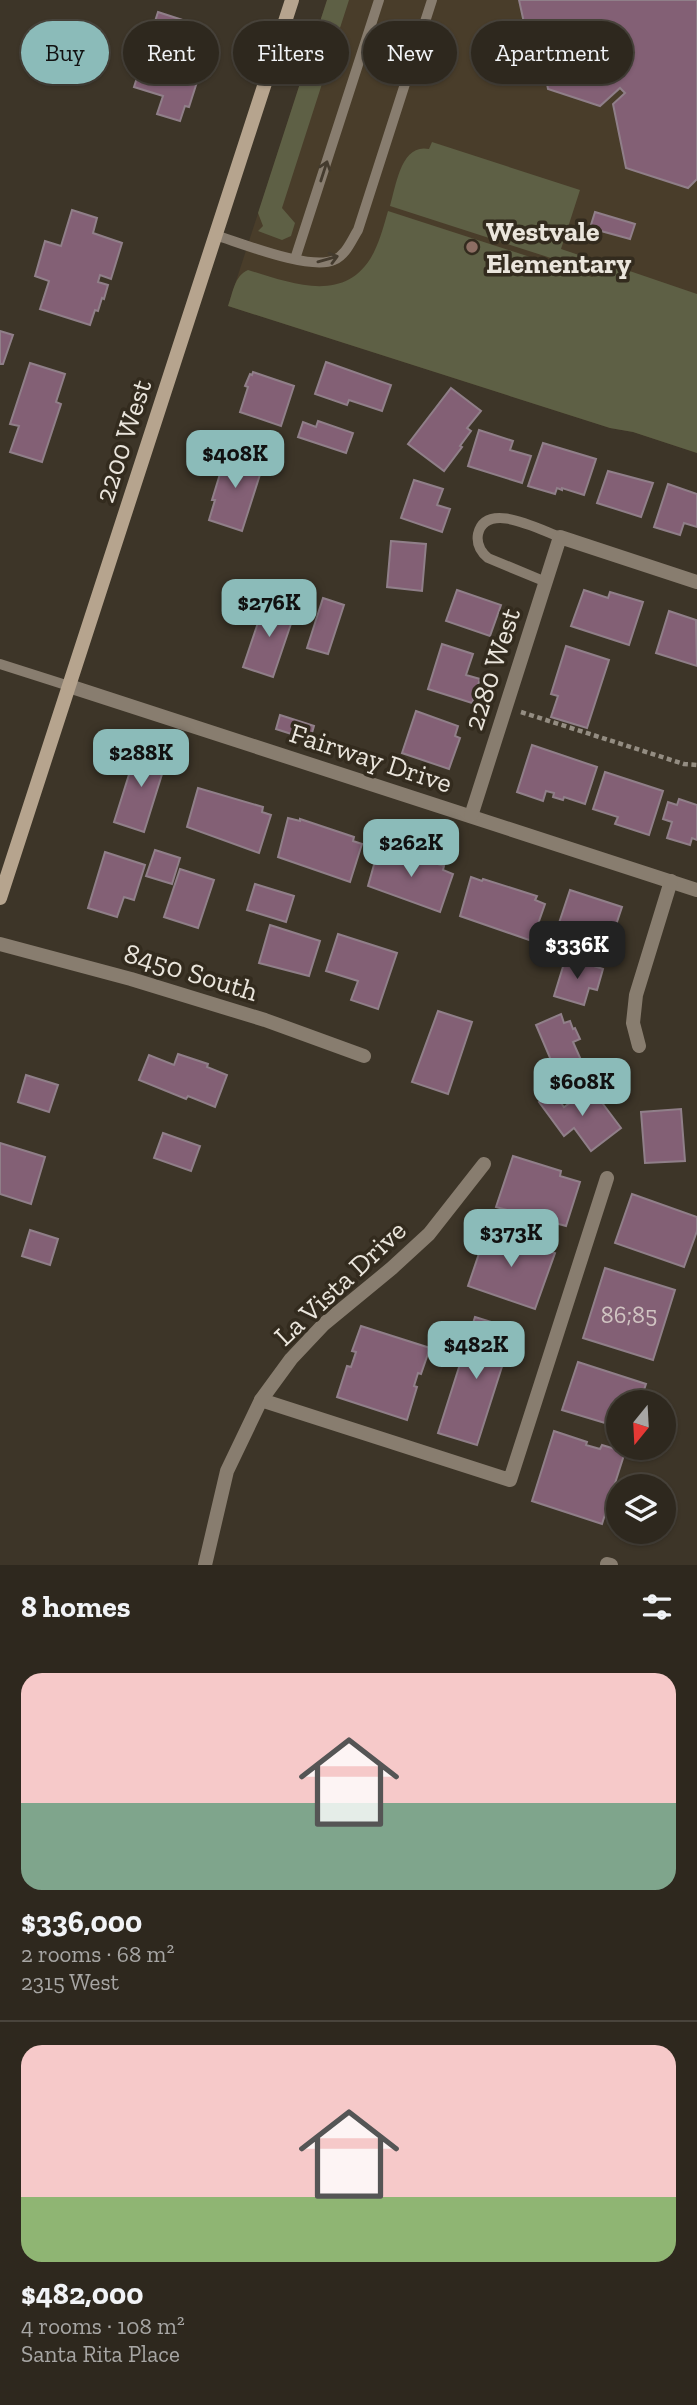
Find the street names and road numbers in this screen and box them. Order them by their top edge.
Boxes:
street label: 2200 West [88,375,159,507]
street label: 2280 West [457,603,527,734]
street label: Fairway Drive [286,716,456,800]
street label: 8450 South [120,936,262,1008]
street label: La Vista Drive [267,1214,413,1352]

